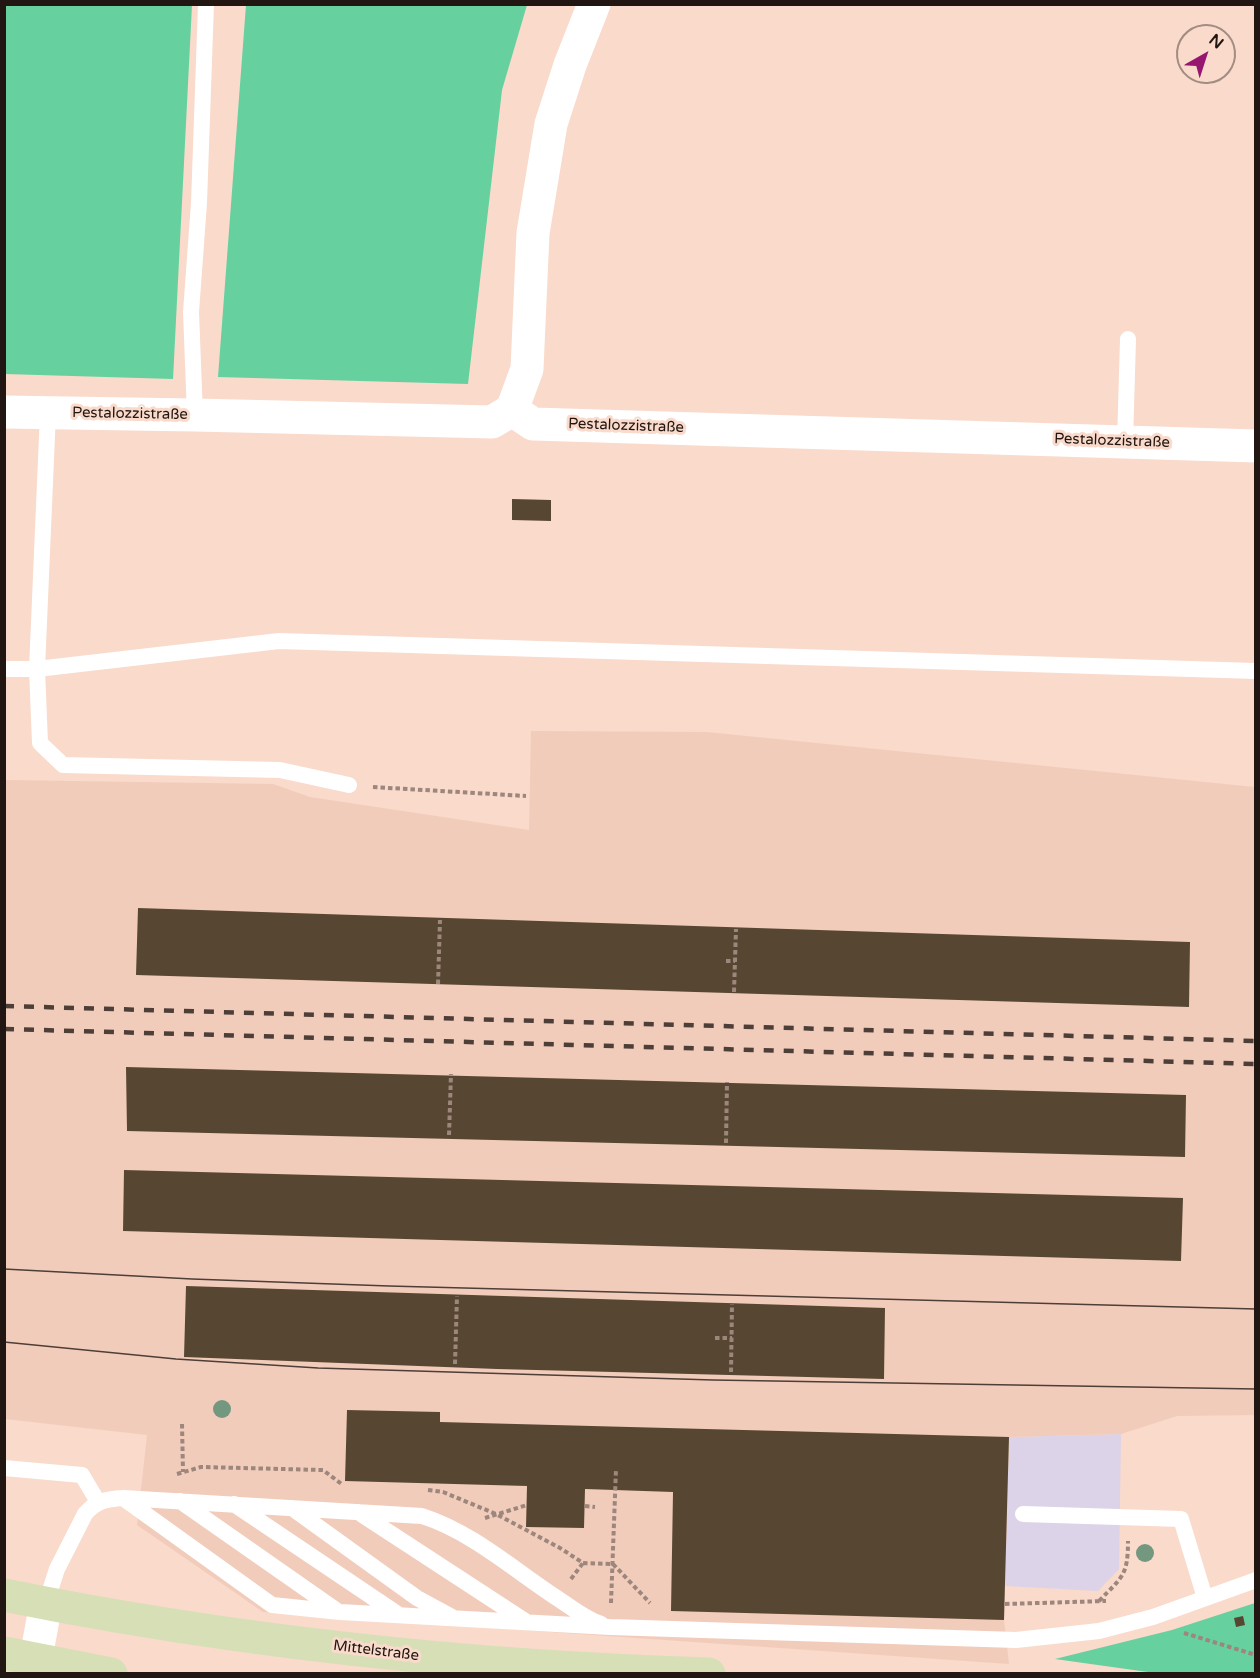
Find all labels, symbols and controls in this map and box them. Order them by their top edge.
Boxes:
north arrow [1176,24,1236,84]
text: N [1205,30,1227,53]
street label: Pestalozzistraße [72,404,188,424]
street label: Pestalozzistraße [568,415,684,437]
street label: Pestalozzistraße [1054,430,1170,452]
street label: Mittelstraße [332,1637,420,1665]

